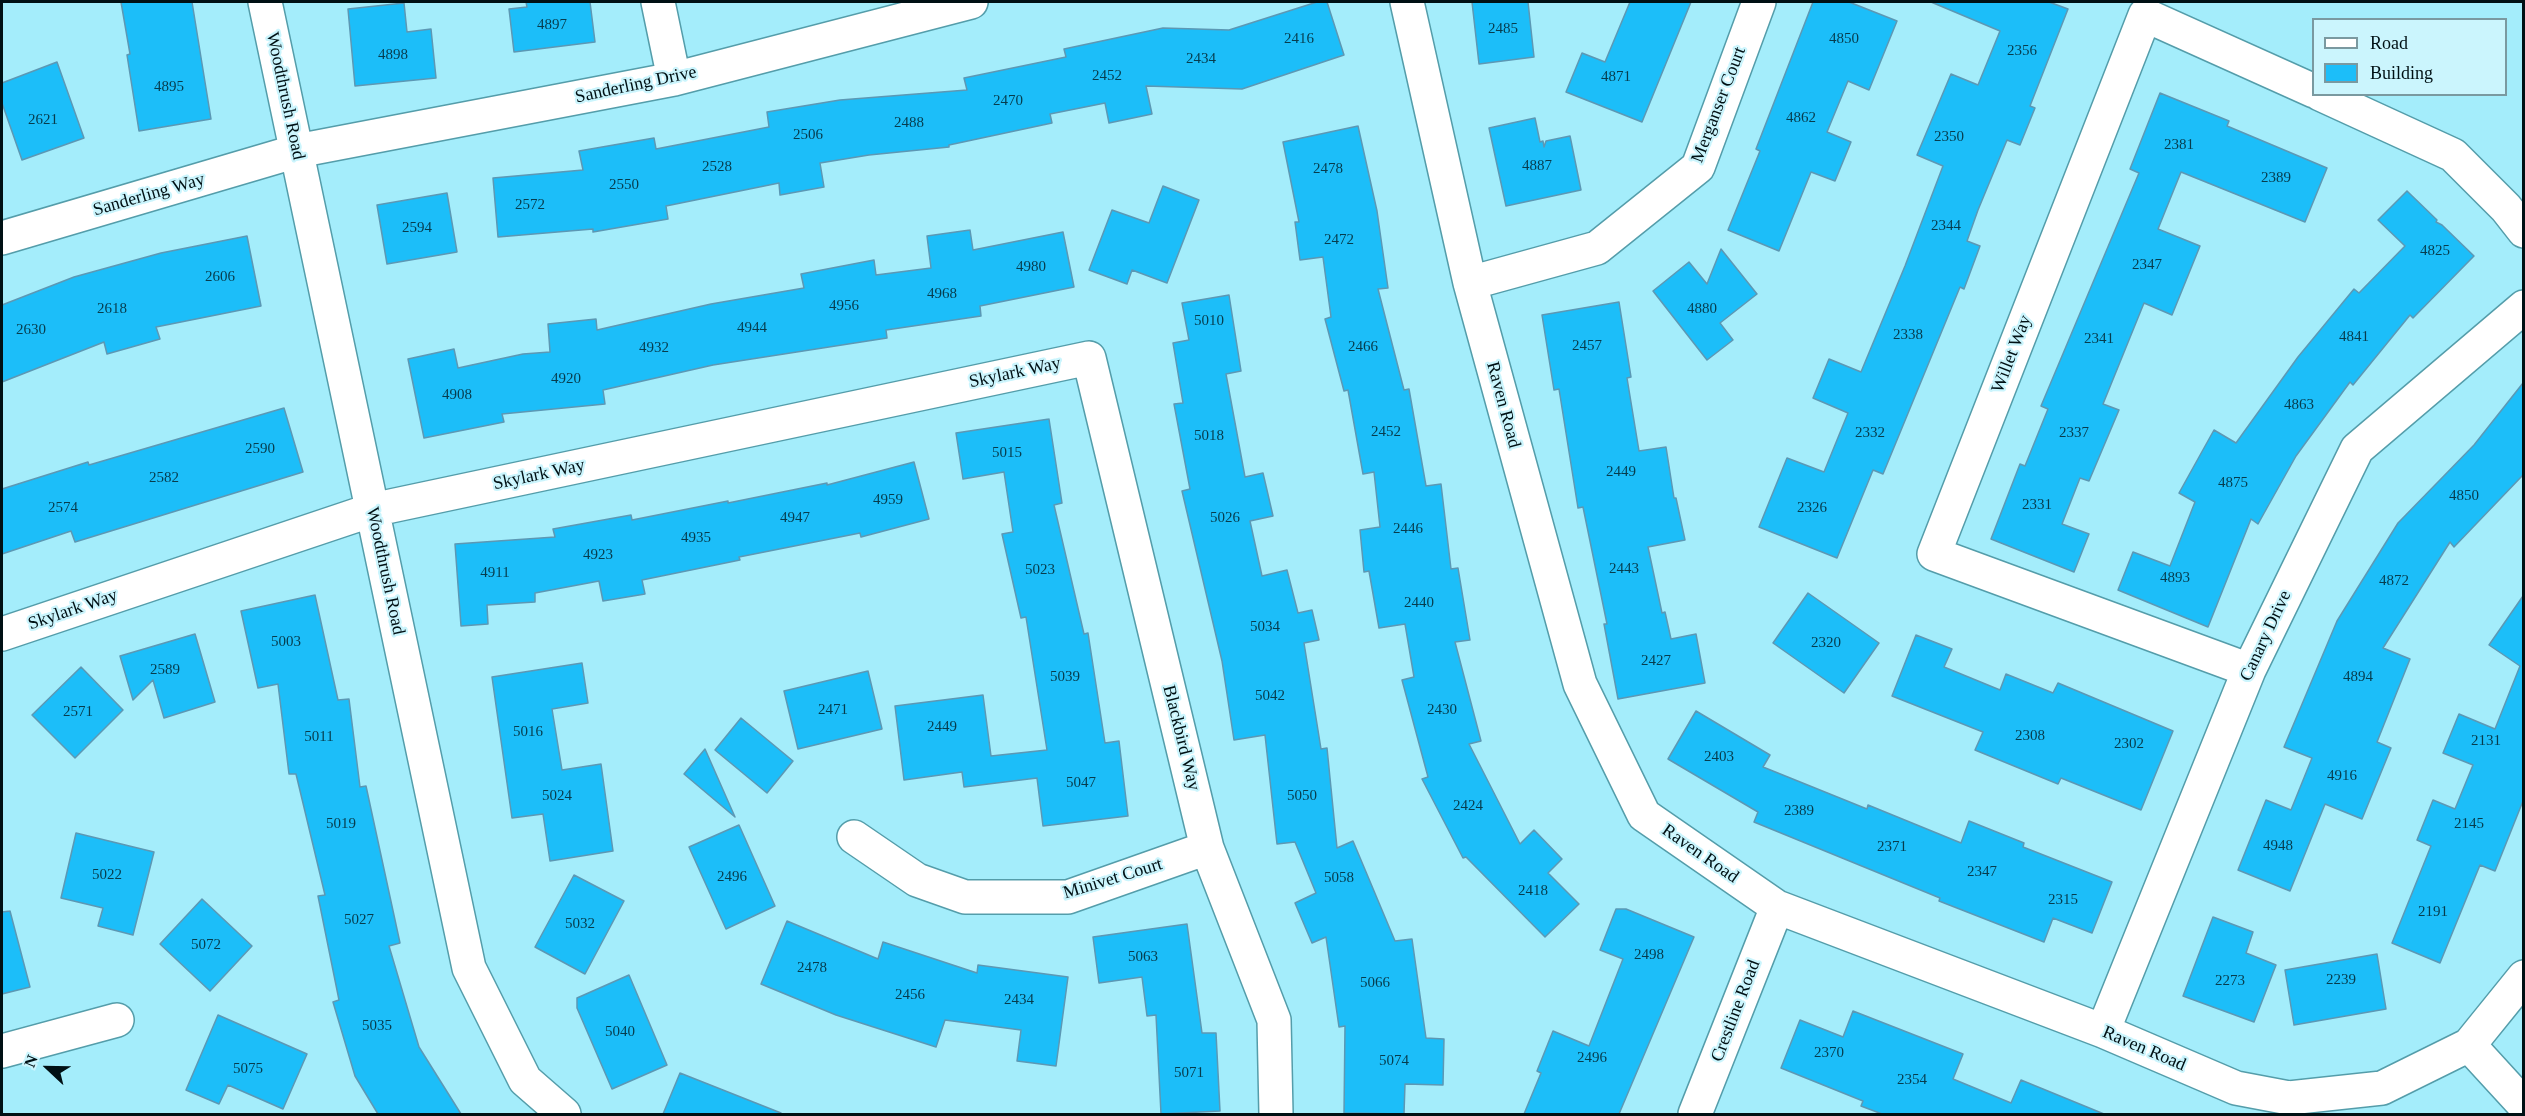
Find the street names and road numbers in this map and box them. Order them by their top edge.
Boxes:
street label: Woodthrush Road [261,30,309,162]
street label: Merganser Court [1687,44,1751,166]
street label: Sanderling Drive [573,62,699,108]
street label: Sanderling Way [91,169,207,221]
street label: Willet Way [1987,312,2037,396]
street label: Skylark Way [967,353,1063,393]
street label: Raven Road [1481,359,1525,451]
street label: Skylark Way [491,455,587,495]
street label: Woodthrush Road [361,505,409,637]
street label: Skylark Way [26,585,120,635]
street label: Canary Drive [2236,587,2296,685]
street label: Blackbird Way [1157,683,1205,793]
street label: Raven Road [1658,820,1742,888]
street label: Minivet Court [1061,854,1165,904]
street label: Crestline Road [1707,957,1765,1065]
street label: Raven Road [2099,1022,2189,1076]

